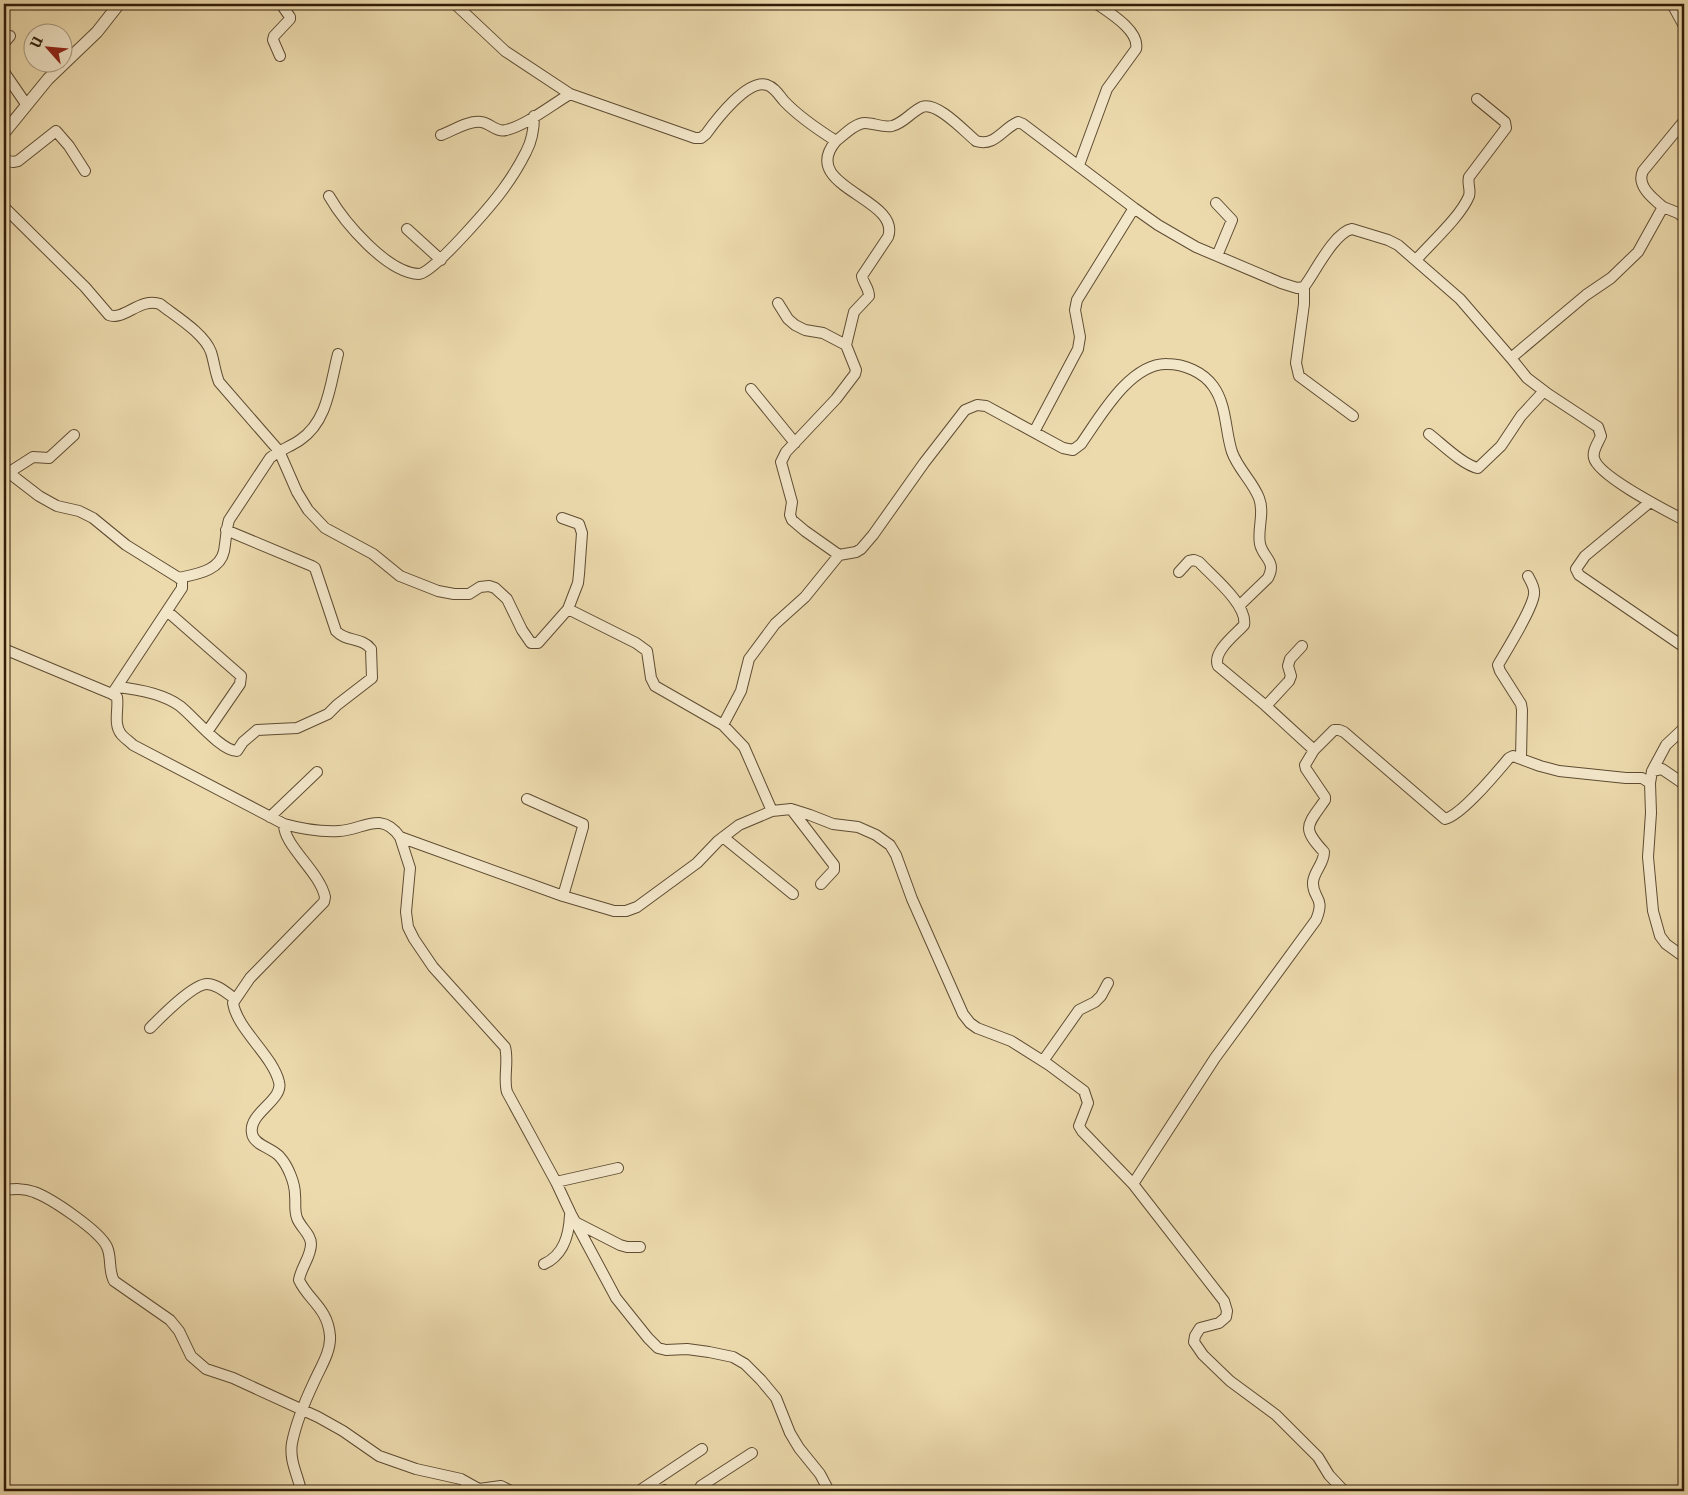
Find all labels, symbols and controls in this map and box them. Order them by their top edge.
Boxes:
north arrow [22,22,72,72]
text: U [26,34,47,52]

